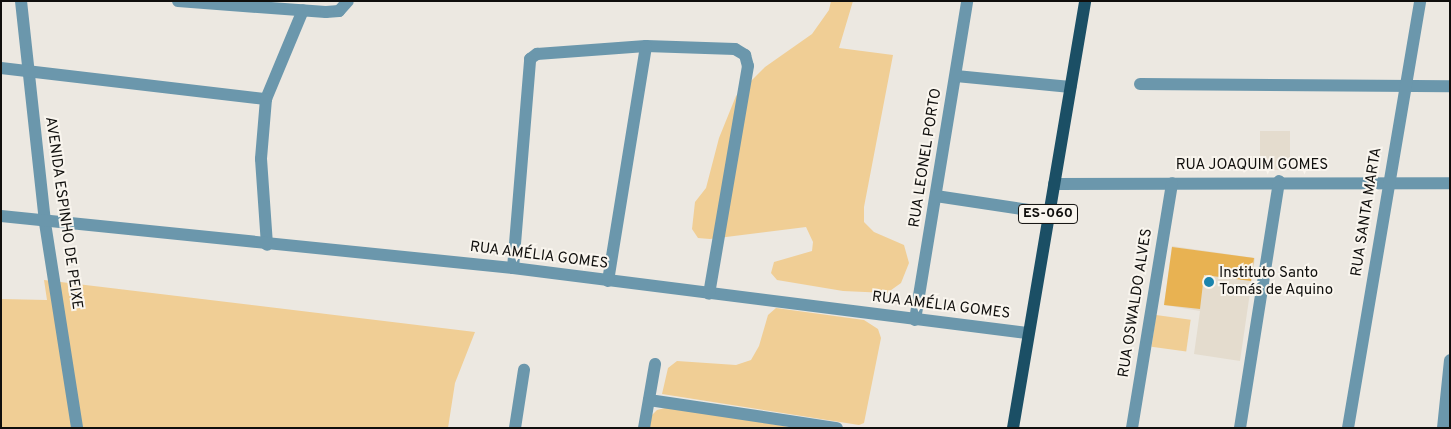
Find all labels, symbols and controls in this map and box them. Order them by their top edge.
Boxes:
street label: RUA LEONEL PORTO [906,87,946,229]
street label: AVENIDA ESPINHO DE PEIXE [41,115,85,311]
street label: RUA SANTA MARTA [1348,146,1386,278]
street label: RUA JOAQUIM GOMES [1175,157,1329,175]
road number: ES-060 [1017,202,1079,225]
street label: RUA OSWALDO ALVES [1115,227,1157,379]
street label: RUA AMÉLIA GOMES [468,238,610,274]
place label: Instituto Santo Tomás de Aquino [1219,264,1334,299]
marker: Instituto Santo Tomás de Aquino [1203,276,1215,288]
street label: RUA AMÉLIA GOMES [870,288,1012,324]

